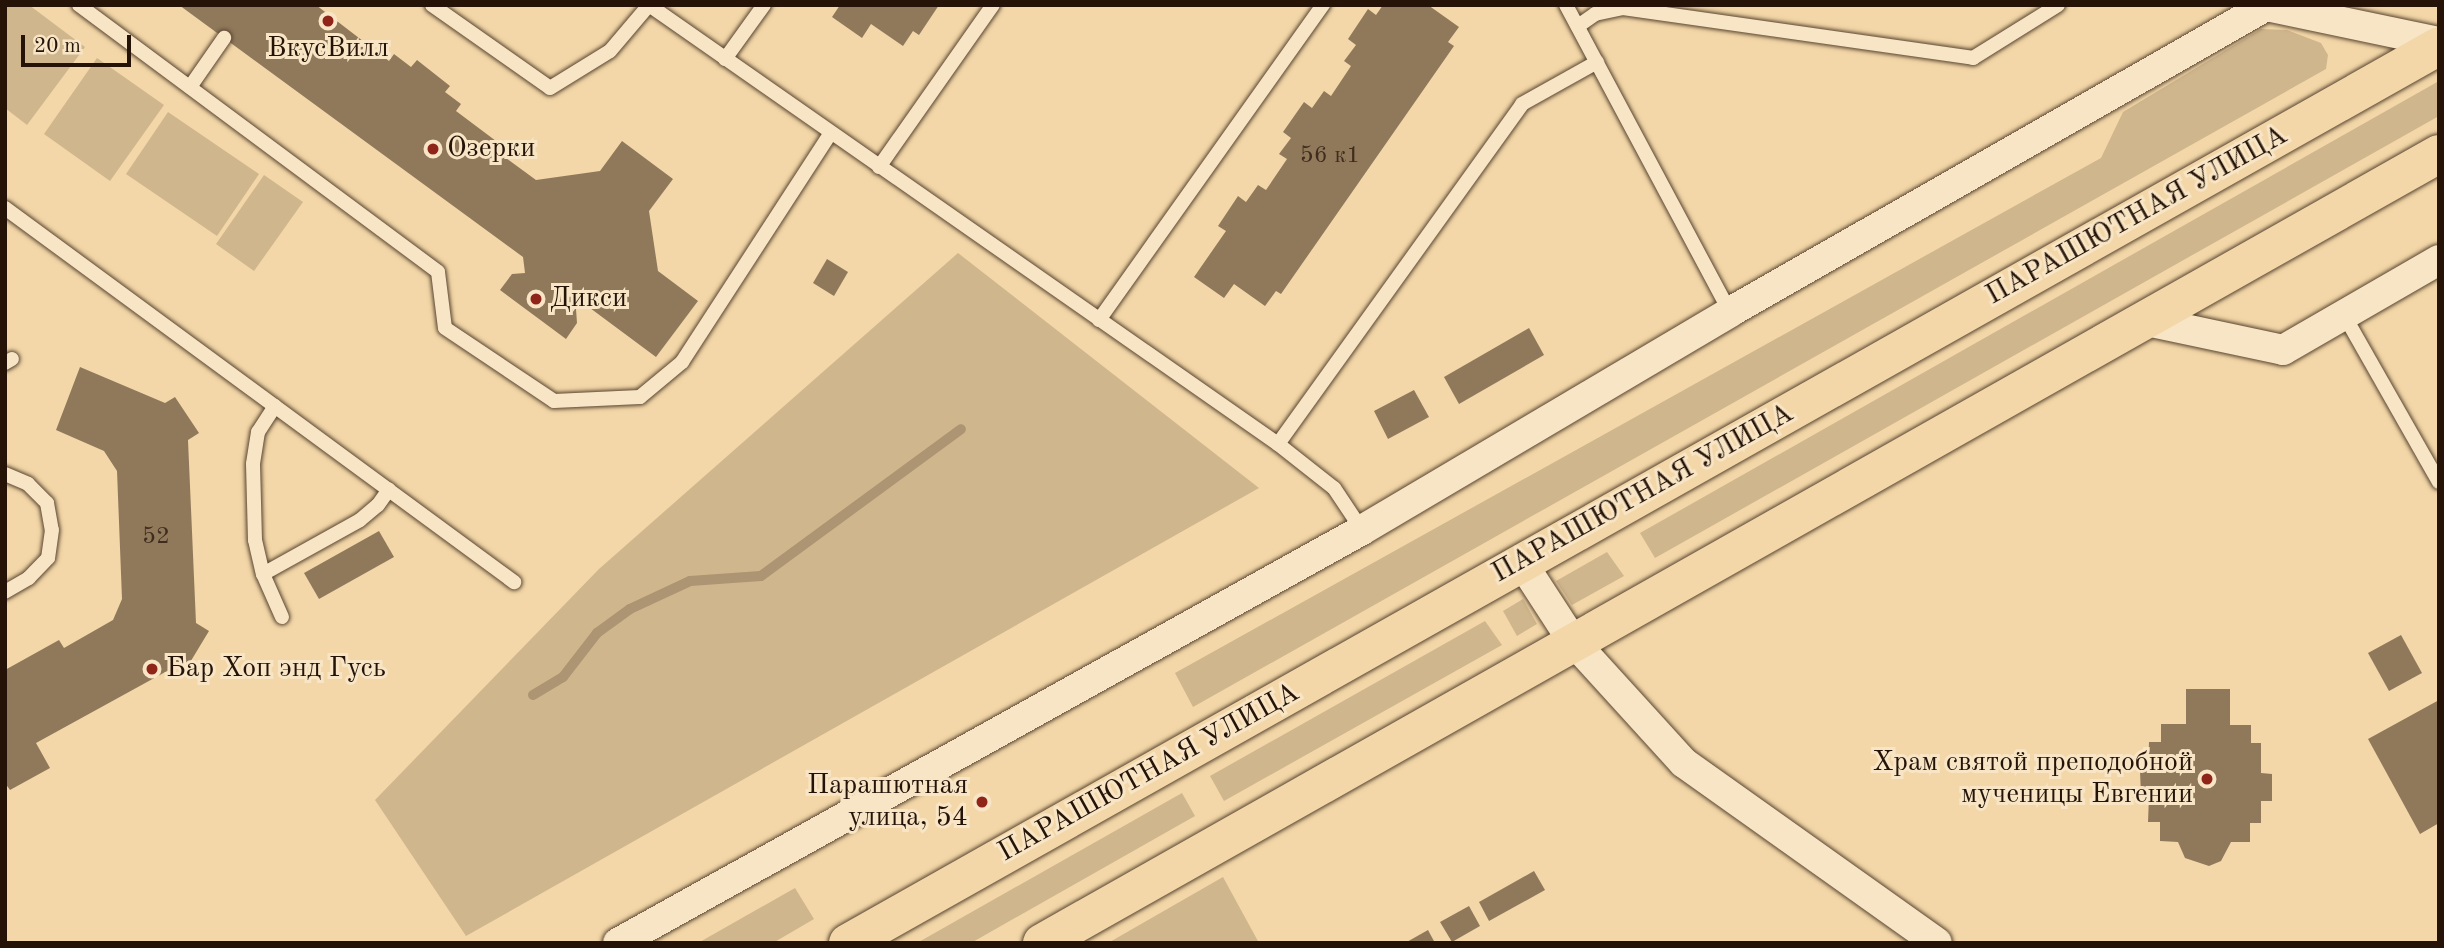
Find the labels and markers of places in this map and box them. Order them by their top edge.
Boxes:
marker: ВкусВилл [320,13,336,29]
place label: ВкусВилл [267,32,389,66]
place label: Озерки [447,132,535,166]
marker: Озерки [425,141,441,157]
place label: Дикси [550,282,627,316]
marker: Дикси [528,291,544,307]
place label: Бар Хоп энд Гусь [166,652,386,686]
marker: Бар Хоп энд Гусь [144,661,160,677]
place label: Храм святой преподобной мученицы Евгении [1873,746,2193,812]
place label: Парашютная улица, 54 [807,769,968,835]
marker: Храм святой преподобной мученицы Евгении [2199,771,2215,787]
marker: Парашютная улица, 54 [974,794,990,810]

